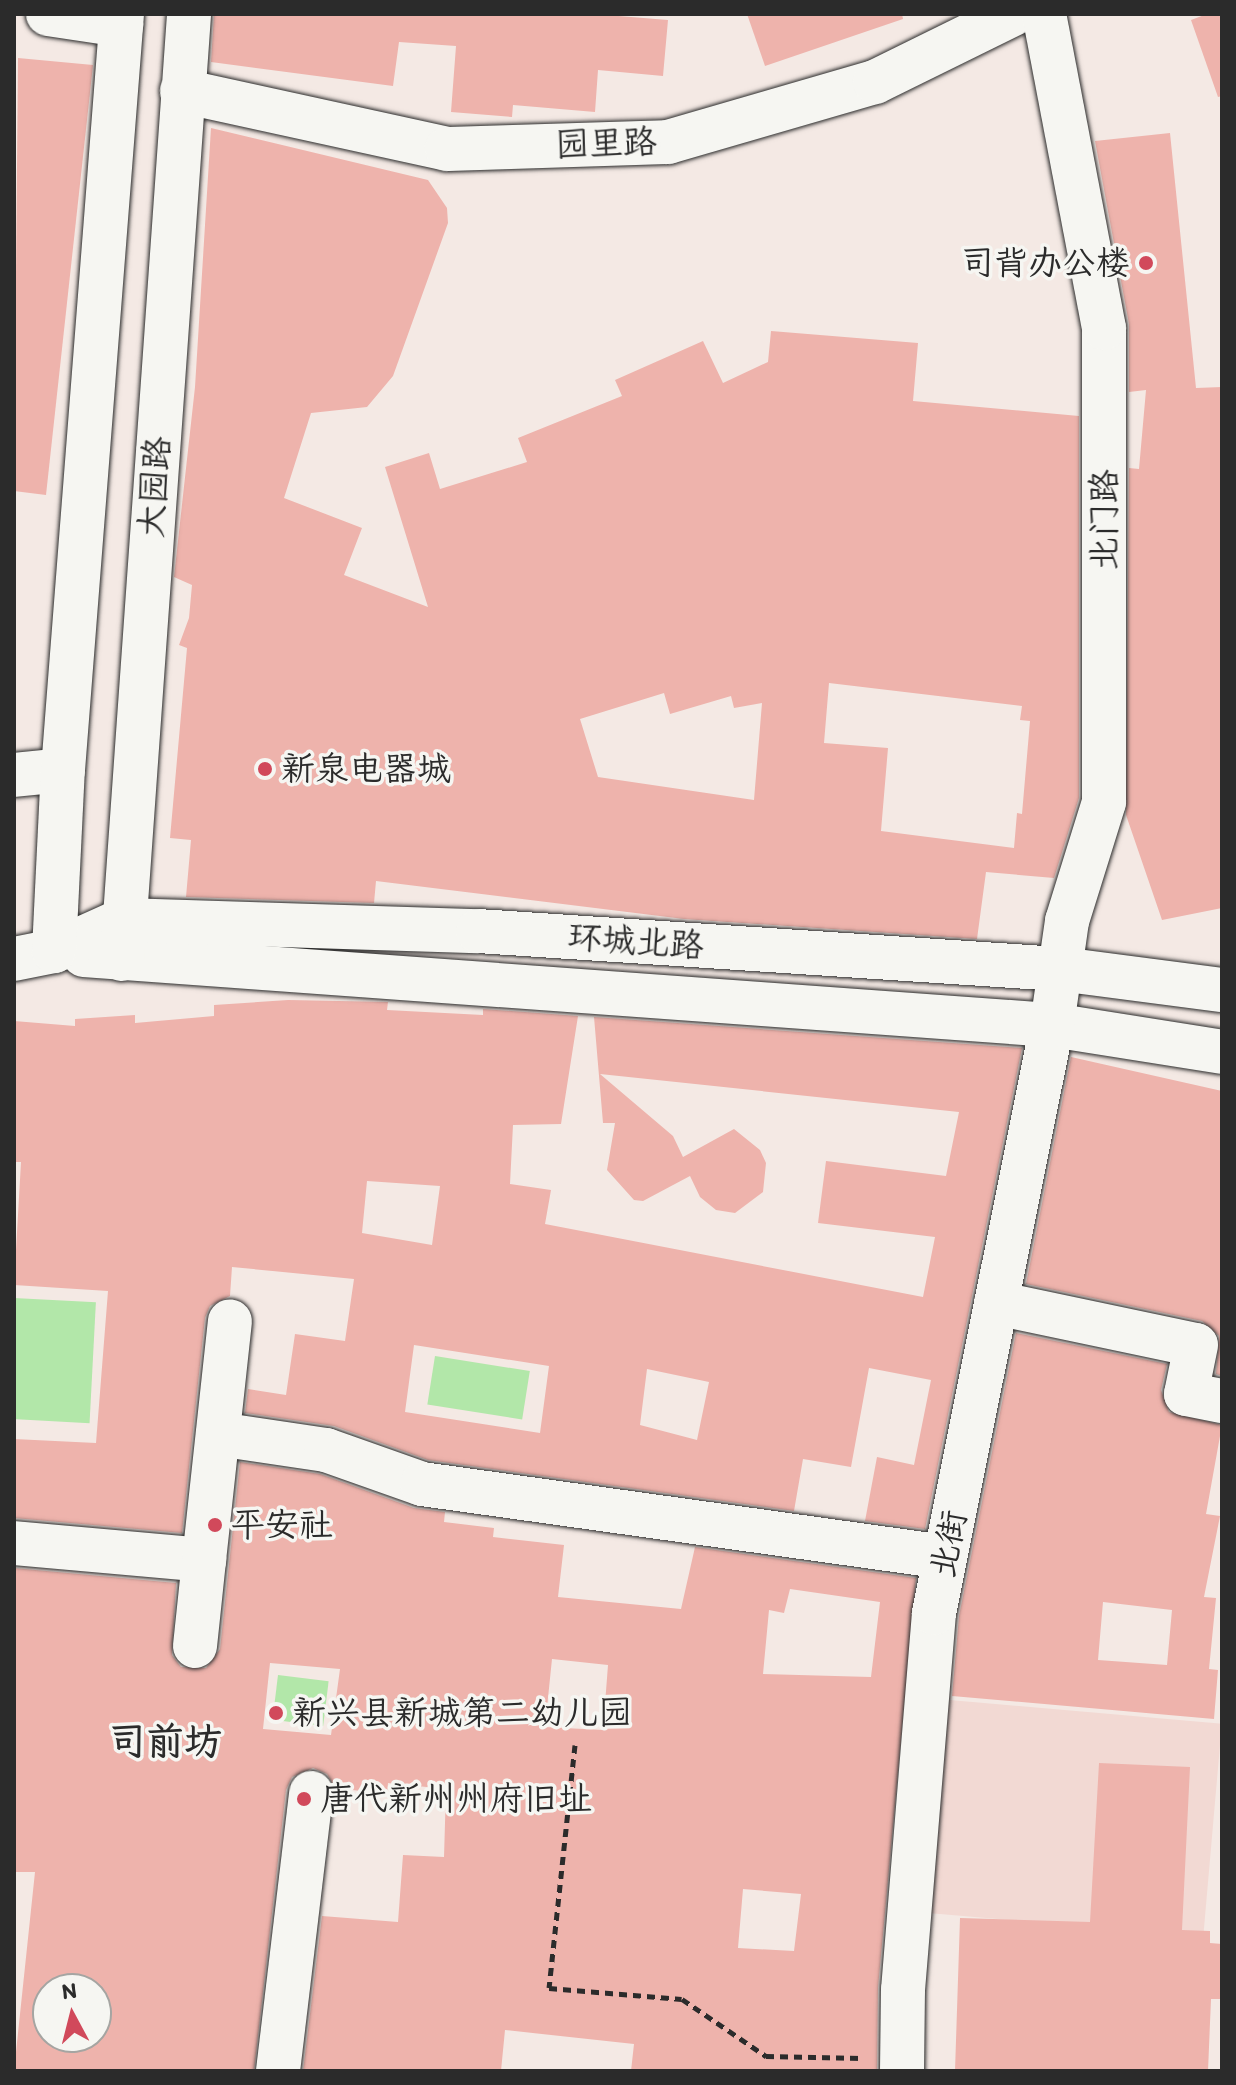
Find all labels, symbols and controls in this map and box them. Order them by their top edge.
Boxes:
street label: 园里路 [554,121,658,165]
place label: 司背办公楼 [960,243,1130,283]
marker: 司背办公楼 [1137,254,1155,272]
street label: 大园路 [130,435,178,539]
street label: 北门路 [1084,469,1124,571]
place label: 新泉电器城 [281,749,451,789]
marker: 新泉电器城 [256,760,274,778]
street label: 环城北路 [567,916,705,966]
place label: 平安社 [231,1505,333,1545]
street label: 北街 [921,1507,975,1581]
marker: 平安社 [206,1516,224,1534]
place label: 新兴县新城第二幼儿园 [292,1693,632,1733]
marker: 新兴县新城第二幼儿园 [267,1704,285,1722]
district label: 司前坊 [108,1719,222,1765]
place label: 唐代新州州府旧址 [320,1779,592,1819]
marker: 唐代新州州府旧址 [295,1790,313,1808]
north arrow [32,1973,112,2053]
text: N [60,1976,78,2005]

